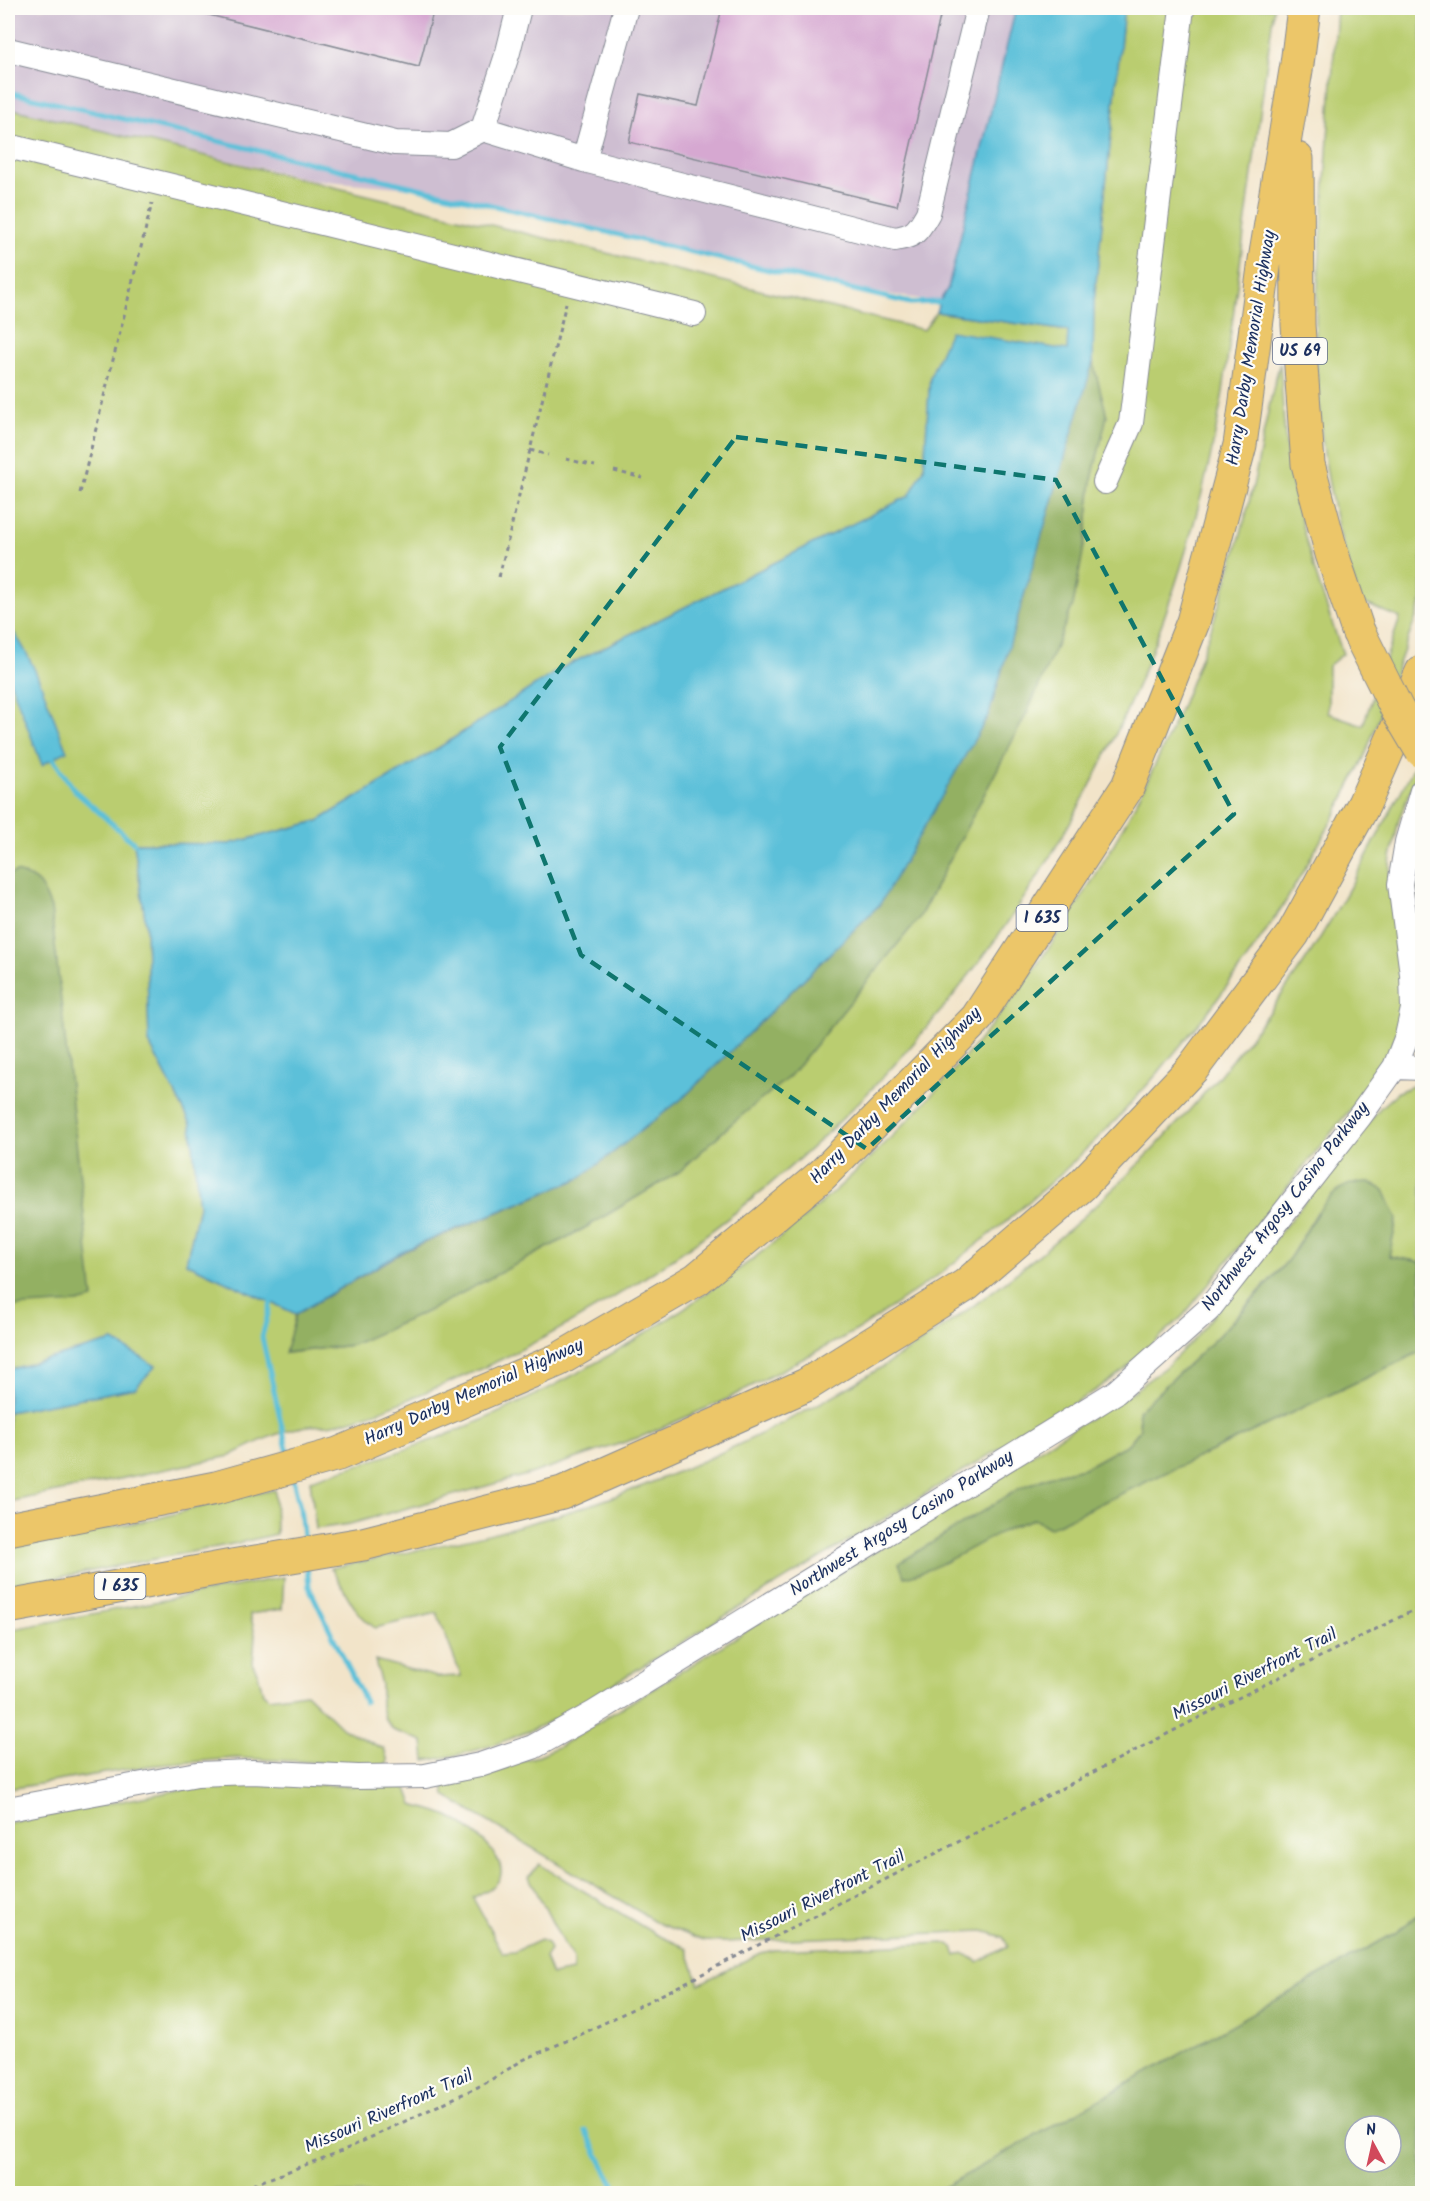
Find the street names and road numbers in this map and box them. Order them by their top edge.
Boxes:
street label: Harry Darby Memorial Highway [1219,228,1285,468]
road number: US 69 [1273,338,1327,364]
road number: I 635 [1016,905,1068,931]
street label: Harry Darby Memorial Highway [803,1000,989,1192]
street label: Northwest Argosy Casino Parkway [1195,1095,1378,1318]
street label: Harry Darby Memorial Highway [359,1331,589,1455]
street label: Northwest Argosy Casino Parkway [784,1443,1020,1605]
road number: I 635 [94,1573,146,1599]
street label: Missouri Riverfront Trail [1167,1621,1343,1729]
street label: Missouri Riverfront Trail [735,1843,911,1951]
street label: Missouri Riverfront Trail [300,2062,479,2162]

